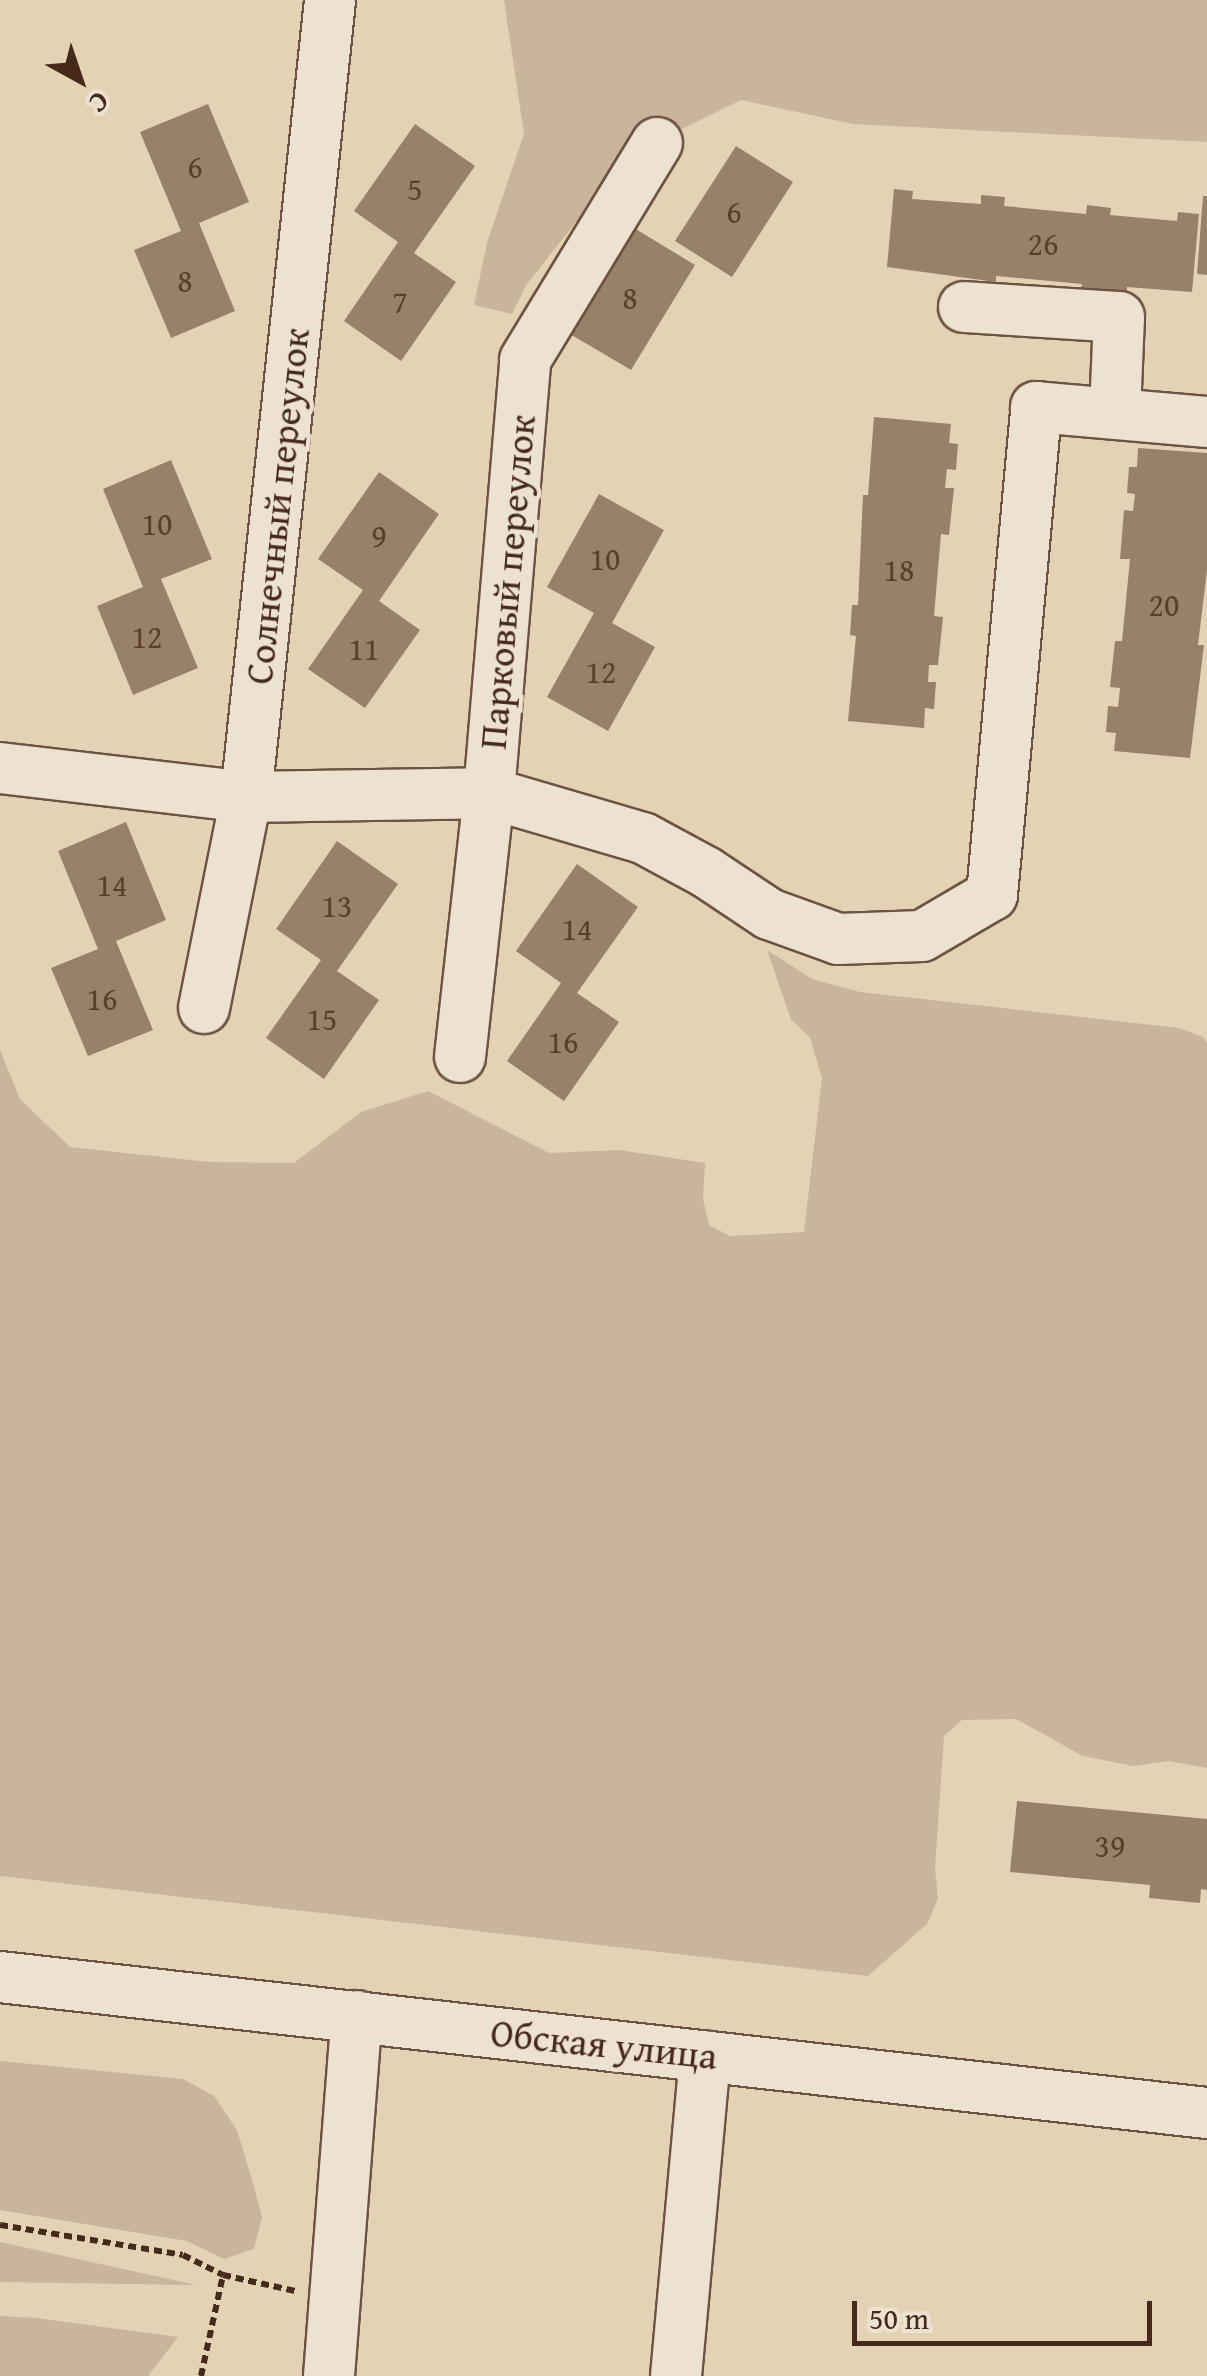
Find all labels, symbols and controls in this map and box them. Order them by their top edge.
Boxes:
north arrow [30,30,130,130]
text: С [80,83,119,124]
house number: 6 [187,148,203,186]
house number: 5 [407,170,423,208]
house number: 6 [726,193,742,231]
house number: 26 [1028,225,1058,263]
house number: 8 [177,262,193,300]
house number: 8 [622,279,638,317]
house number: 7 [392,283,408,321]
street label: Солнечный переулок [236,326,318,686]
street label: Парковый переулок [470,413,544,751]
house number: 10 [142,505,172,543]
house number: 9 [371,517,387,555]
house number: 10 [590,540,620,578]
house number: 18 [884,551,914,589]
house number: 20 [1149,586,1179,624]
house number: 12 [132,618,162,656]
house number: 11 [349,630,379,668]
house number: 12 [586,653,616,691]
house number: 14 [97,866,127,904]
house number: 13 [322,887,352,925]
house number: 14 [562,910,592,948]
house number: 16 [87,980,117,1018]
house number: 15 [307,1000,337,1038]
house number: 16 [548,1023,578,1061]
house number: 39 [1095,1827,1125,1865]
street label: Обская улица [488,2009,720,2079]
scale bar [857,2281,1157,2343]
text: 50 m [869,2296,929,2340]

